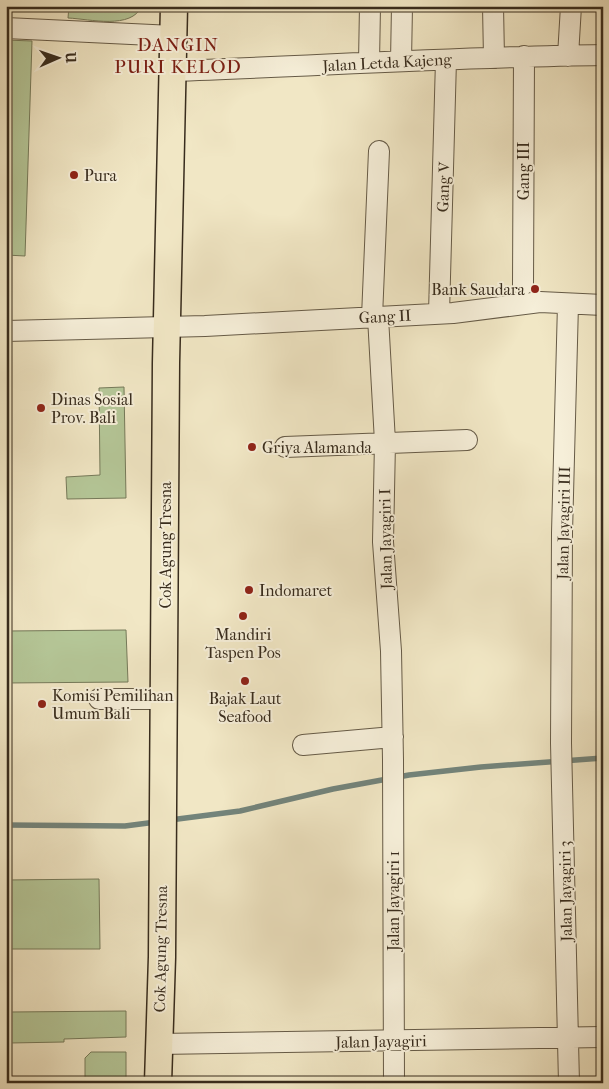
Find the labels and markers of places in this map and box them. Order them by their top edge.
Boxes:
place label: Pura [84,166,118,185]
marker: Pura [68,169,80,181]
place label: Bank Saudara [431,280,526,299]
marker: Bank Saudara [529,283,541,295]
place label: Dinas Sosial Prov. Bali [51,390,133,427]
marker: Dinas Sosial Prov. Bali [35,402,47,414]
place label: Griya Alamanda [262,438,373,457]
marker: Griya Alamanda [246,441,258,453]
place label: Indomaret [259,581,333,600]
marker: Indomaret [243,584,255,596]
marker: Mandiri Taspen Pos [237,610,249,622]
place label: Mandiri Taspen Pos [205,625,281,662]
marker: Bajak Laut Seafood [239,675,251,687]
place label: Komisi Pemilihan Umum Bali [52,686,174,723]
place label: Bajak Laut Seafood [209,689,282,726]
marker: Komisi Pemilihan Umum Bali [36,698,48,710]

